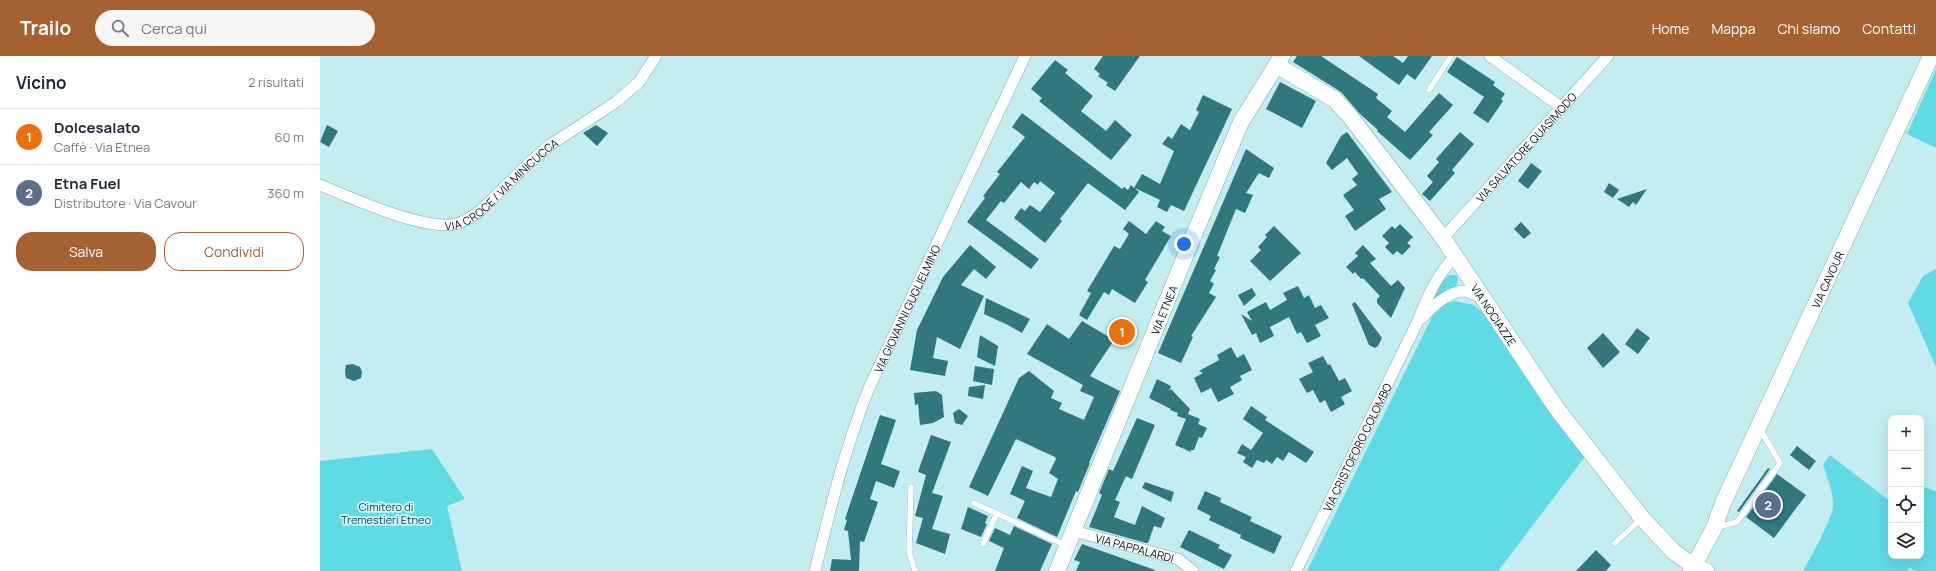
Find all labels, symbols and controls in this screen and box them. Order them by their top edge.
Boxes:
search box [95,10,375,46]
text: Trailo [20,15,71,41]
icon: search [109,17,131,39]
text: Cerca qui [141,18,207,39]
text: Home [1652,19,1690,38]
text: Mappa [1712,19,1755,38]
text: Chi siamo [1777,19,1840,38]
text: Contatti [1862,19,1916,38]
text: Vicino [16,71,67,94]
text: 2 risultati [248,73,304,91]
street label: VIA SALVATORE QUASIMODO [1472,89,1579,205]
text: Dolcesalato [54,117,140,138]
text: 1 [26,128,32,146]
text: 60 m [274,128,304,146]
street label: VIA CROCE / VIA MINICUCCA [445,135,561,233]
text: Caffè · Via Etnea [54,138,150,156]
text: Etna Fuel [54,173,121,194]
text: 2 [25,184,33,202]
text: 360 m [267,184,304,202]
text: Distributore · Via Cavour [54,194,197,212]
button: Salva [16,232,156,271]
button: Condividi [164,232,304,271]
your location [1174,234,1194,254]
street label: VIA GIOVANNI GUGLIELMINO [870,242,943,375]
street label: VIA CAVOUR [1807,248,1847,310]
street label: VIA NOCIAZZE [1468,281,1520,348]
street label: VIA ETNEA [1147,283,1180,337]
pin: 1 [1109,317,1135,347]
street label: VIA CRISTOFORO COLOMBO [1319,380,1394,514]
map controls [1888,415,1924,559]
button: + [1888,415,1924,451]
button: − [1888,451,1924,487]
button: locate [1888,487,1924,523]
pin: 2 [1755,490,1781,520]
park label: Cimitero di Tremestieri Etneo [341,499,431,527]
button: layers [1888,523,1924,559]
street label: VIA PAPPALARDI [1094,530,1176,565]

